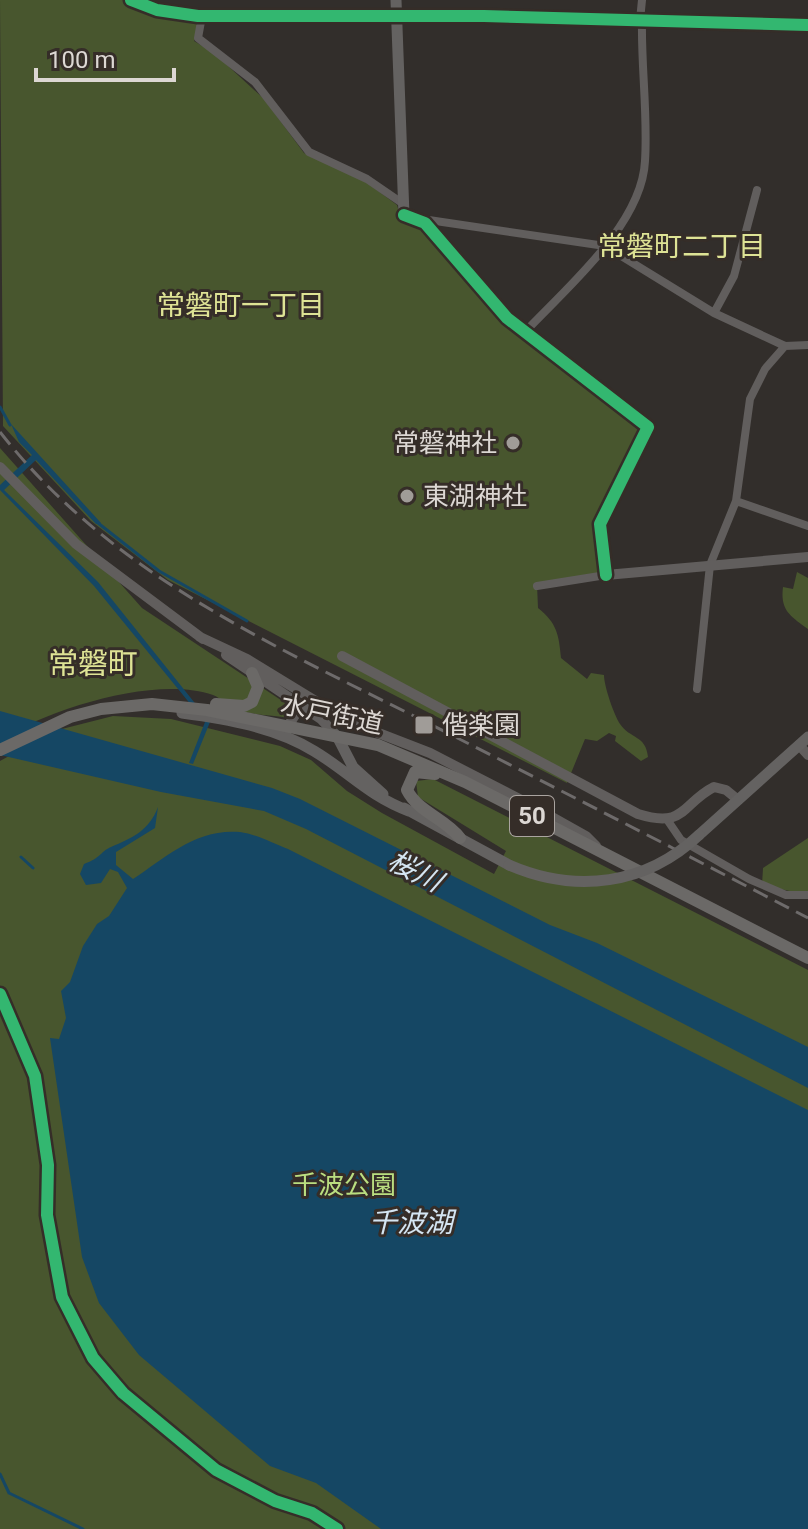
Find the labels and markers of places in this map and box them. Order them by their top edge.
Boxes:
place label: 常磐神社 [393,428,497,458]
marker: 常磐神社 [504,434,522,452]
place label: 東湖神社 [423,481,527,511]
marker: 東湖神社 [398,487,416,505]
place label: 偕楽園 [442,710,520,740]
marker: 偕楽園 [413,714,435,736]

